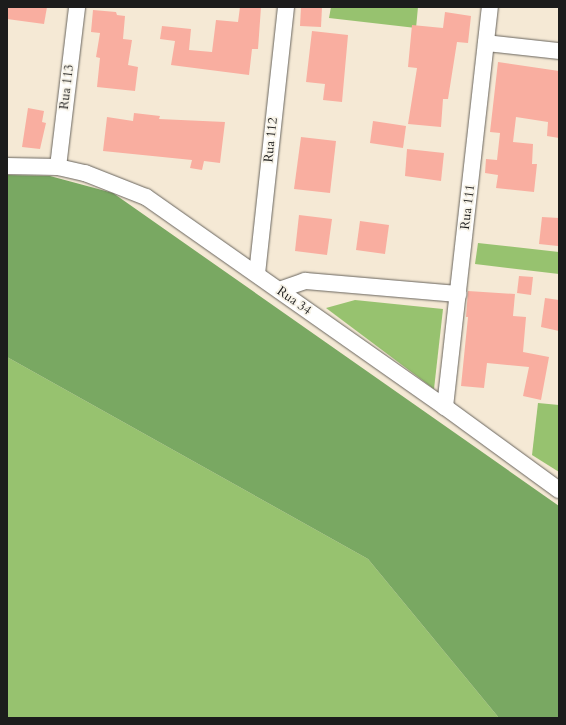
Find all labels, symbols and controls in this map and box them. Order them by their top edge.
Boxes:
street label: Rua 113 [57,64,77,110]
street label: Rua 112 [261,117,281,163]
street label: Rua 111 [458,184,478,230]
street label: Rua 34 [274,284,314,318]

